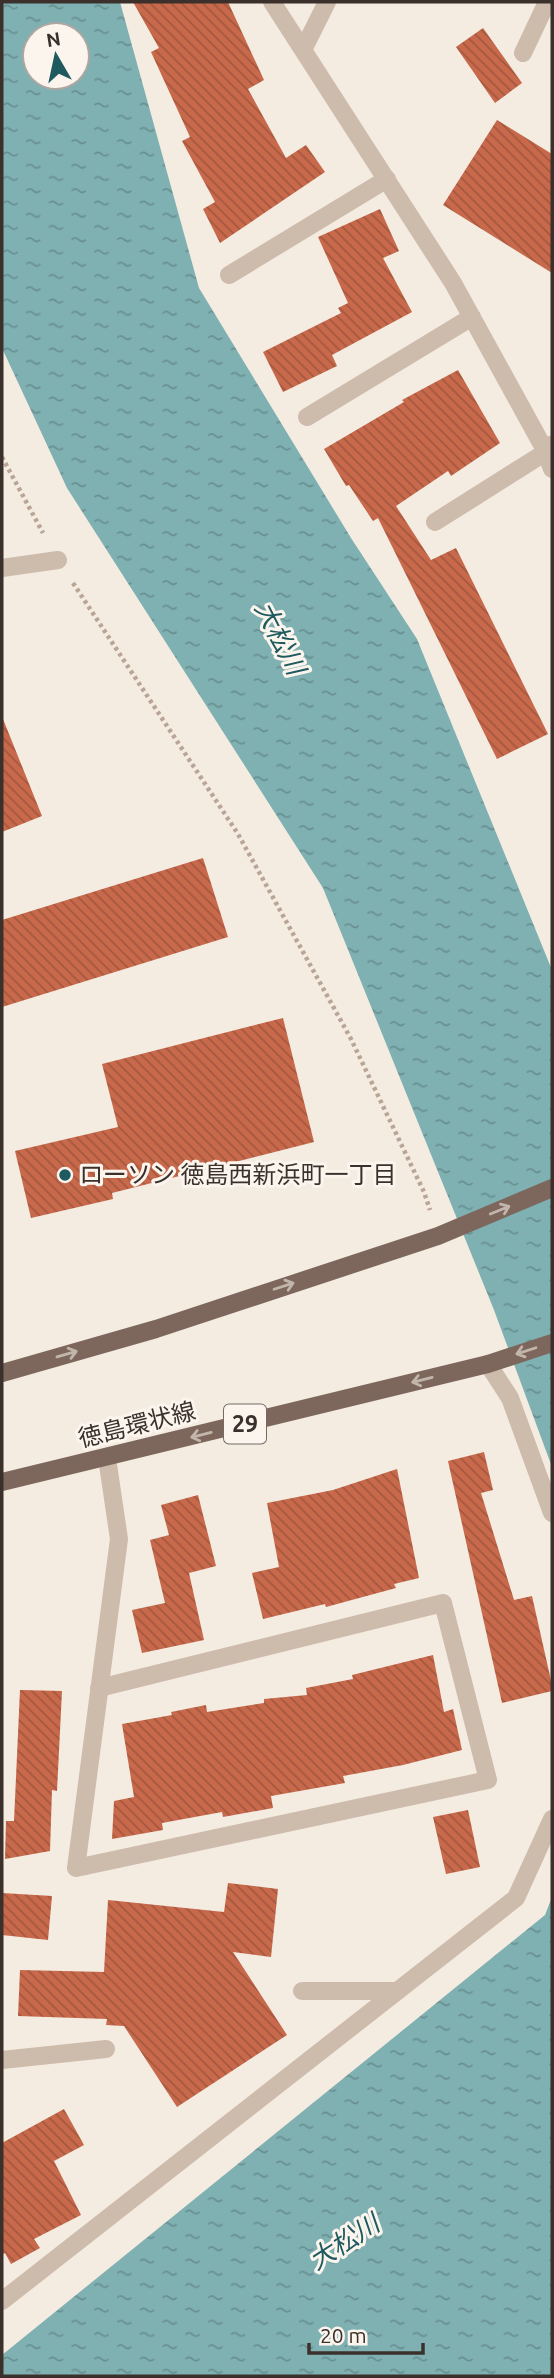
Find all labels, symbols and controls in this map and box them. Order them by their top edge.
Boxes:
north arrow [21,21,91,91]
text: N [45,27,62,51]
water label: 大松川 [250,596,312,682]
place label: ローソン 徳島西新浜町一丁目 [79,1161,397,1188]
marker: ローソン 徳島西新浜町一丁目 [57,1167,73,1183]
one-way arrow [488,1203,510,1216]
one-way arrow [273,1279,295,1292]
one-way arrow [515,1346,537,1359]
one-way arrow [56,1347,78,1360]
one-way arrow [411,1374,434,1387]
street label: 徳島環状線 [75,1397,198,1452]
road number: 29 [224,1404,266,1443]
one-way arrow [190,1429,213,1442]
water label: 大松川 [303,2207,387,2275]
scale bar [309,2312,423,2356]
text: 20 m [320,2323,367,2347]

